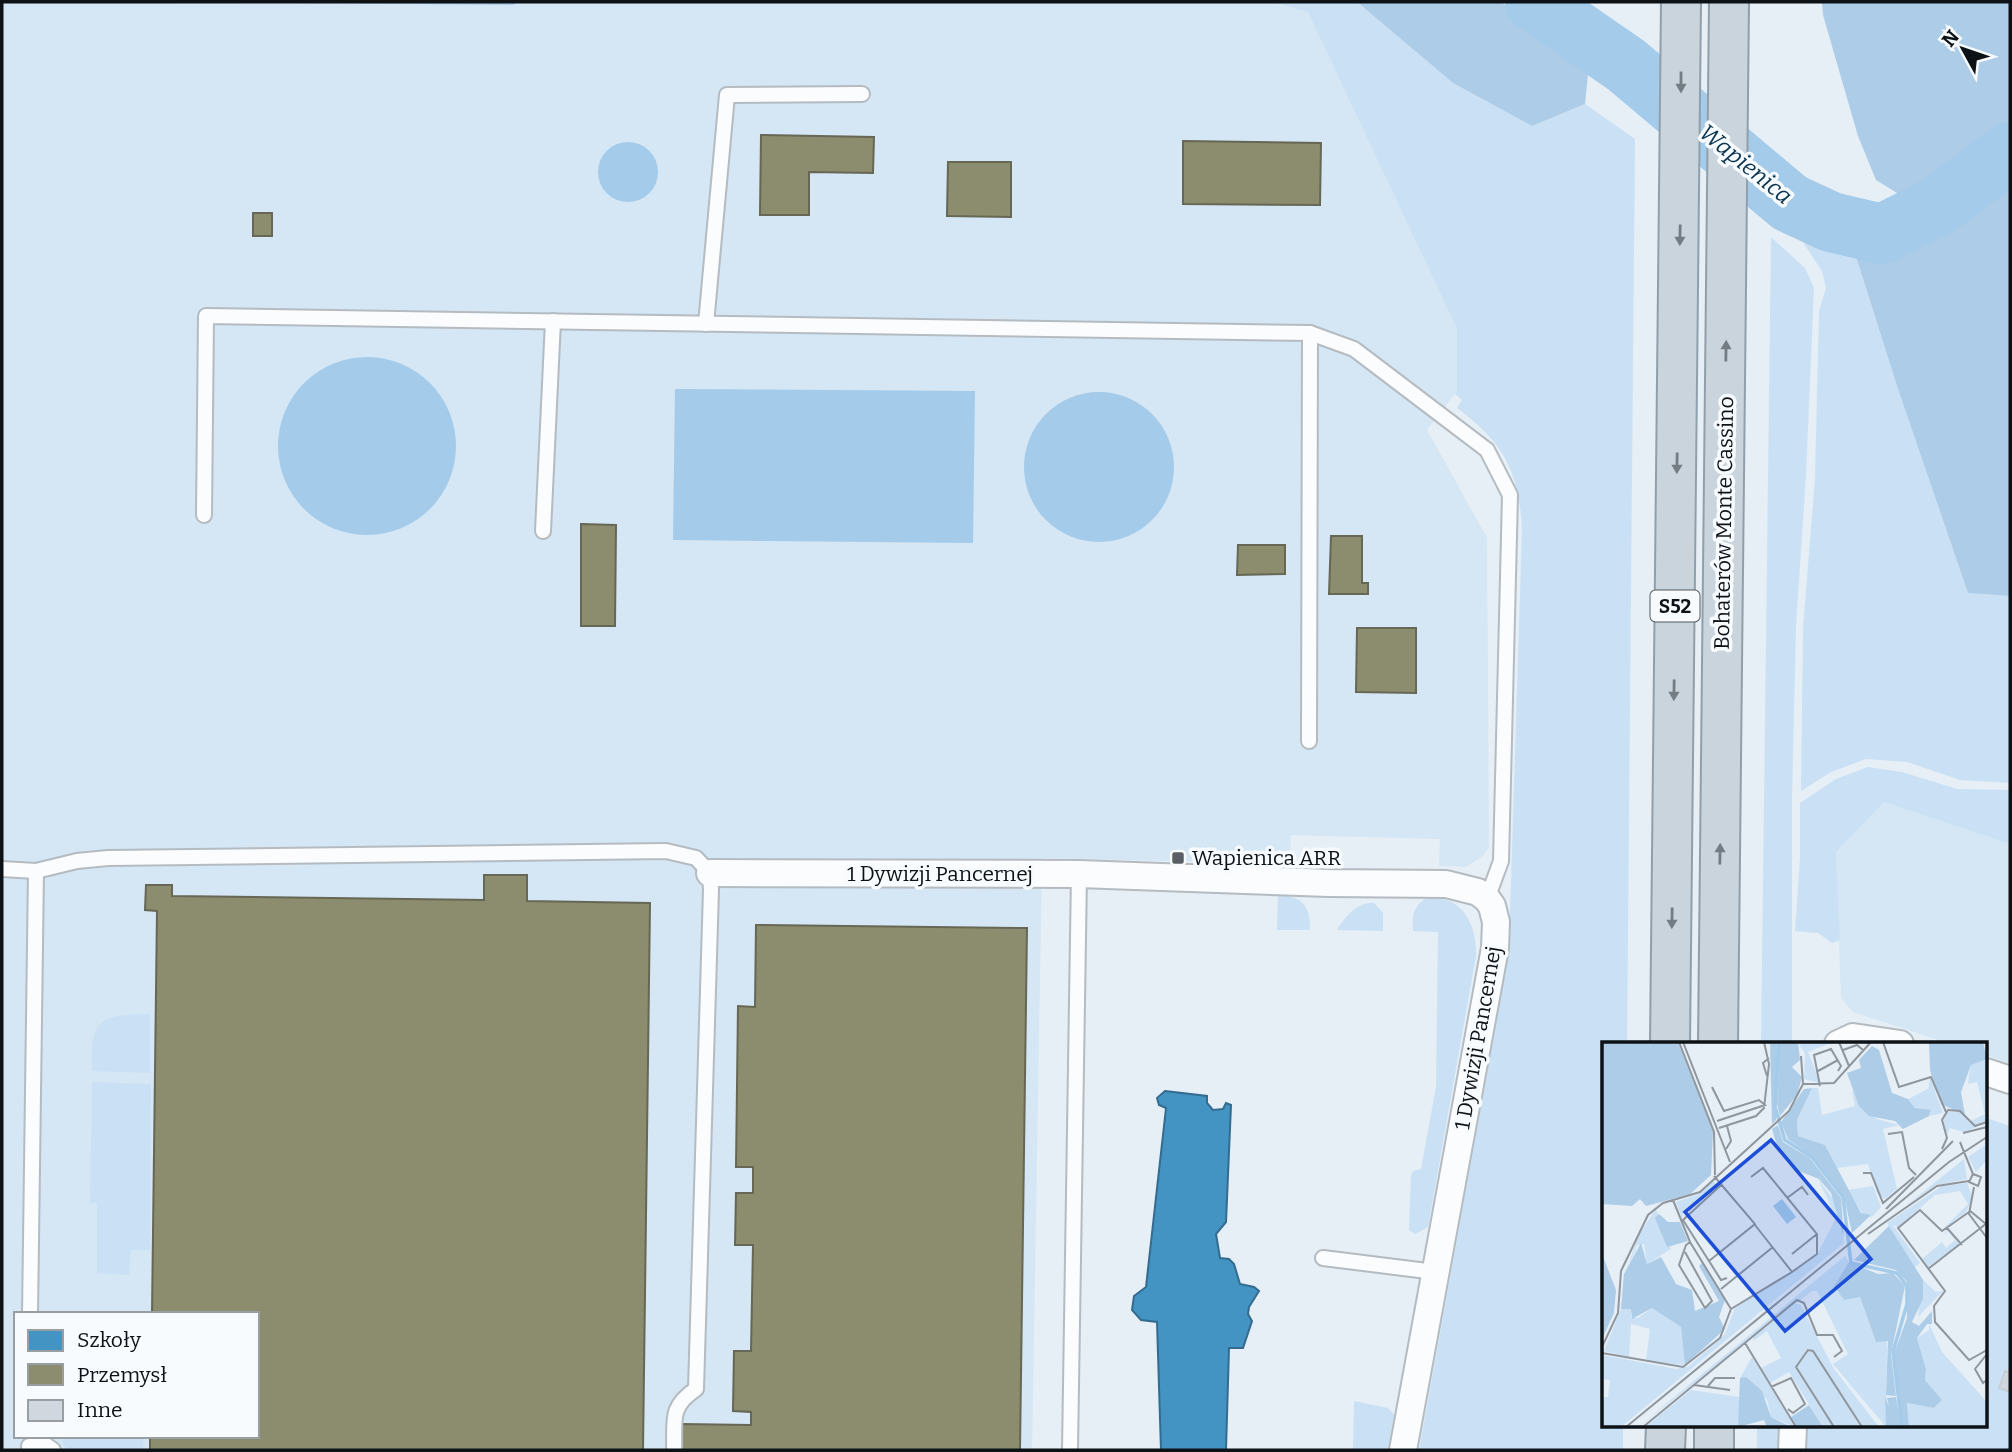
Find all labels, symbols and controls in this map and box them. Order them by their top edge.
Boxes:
north arrow [1928,14,1998,84]
text: N [1937,25,1964,51]
one-way arrow [1675,72,1687,94]
water label: Wapienica [1694,118,1798,210]
one-way arrow [1674,224,1685,246]
one-way arrow [1720,340,1731,362]
street label: Bohaterów Monte Cassino [1709,396,1739,650]
one-way arrow [1671,452,1683,474]
road number: S52 [1650,590,1700,622]
one-way arrow [1668,679,1680,701]
one-way arrow [1714,842,1726,864]
place label: Wapienica ARR [1192,845,1341,871]
marker: Wapienica ARR [1170,850,1186,866]
street label: 1 Dywizji Pancernej [847,861,1033,887]
one-way arrow [1666,907,1677,929]
street label: 1 Dywizji Pancernej [1449,944,1507,1132]
inset map [1602,1042,1988,1428]
legend [14,1312,259,1438]
text: Szkoły [77,1327,142,1353]
text: Przemysł [77,1362,167,1388]
text: Inne [77,1397,122,1423]

